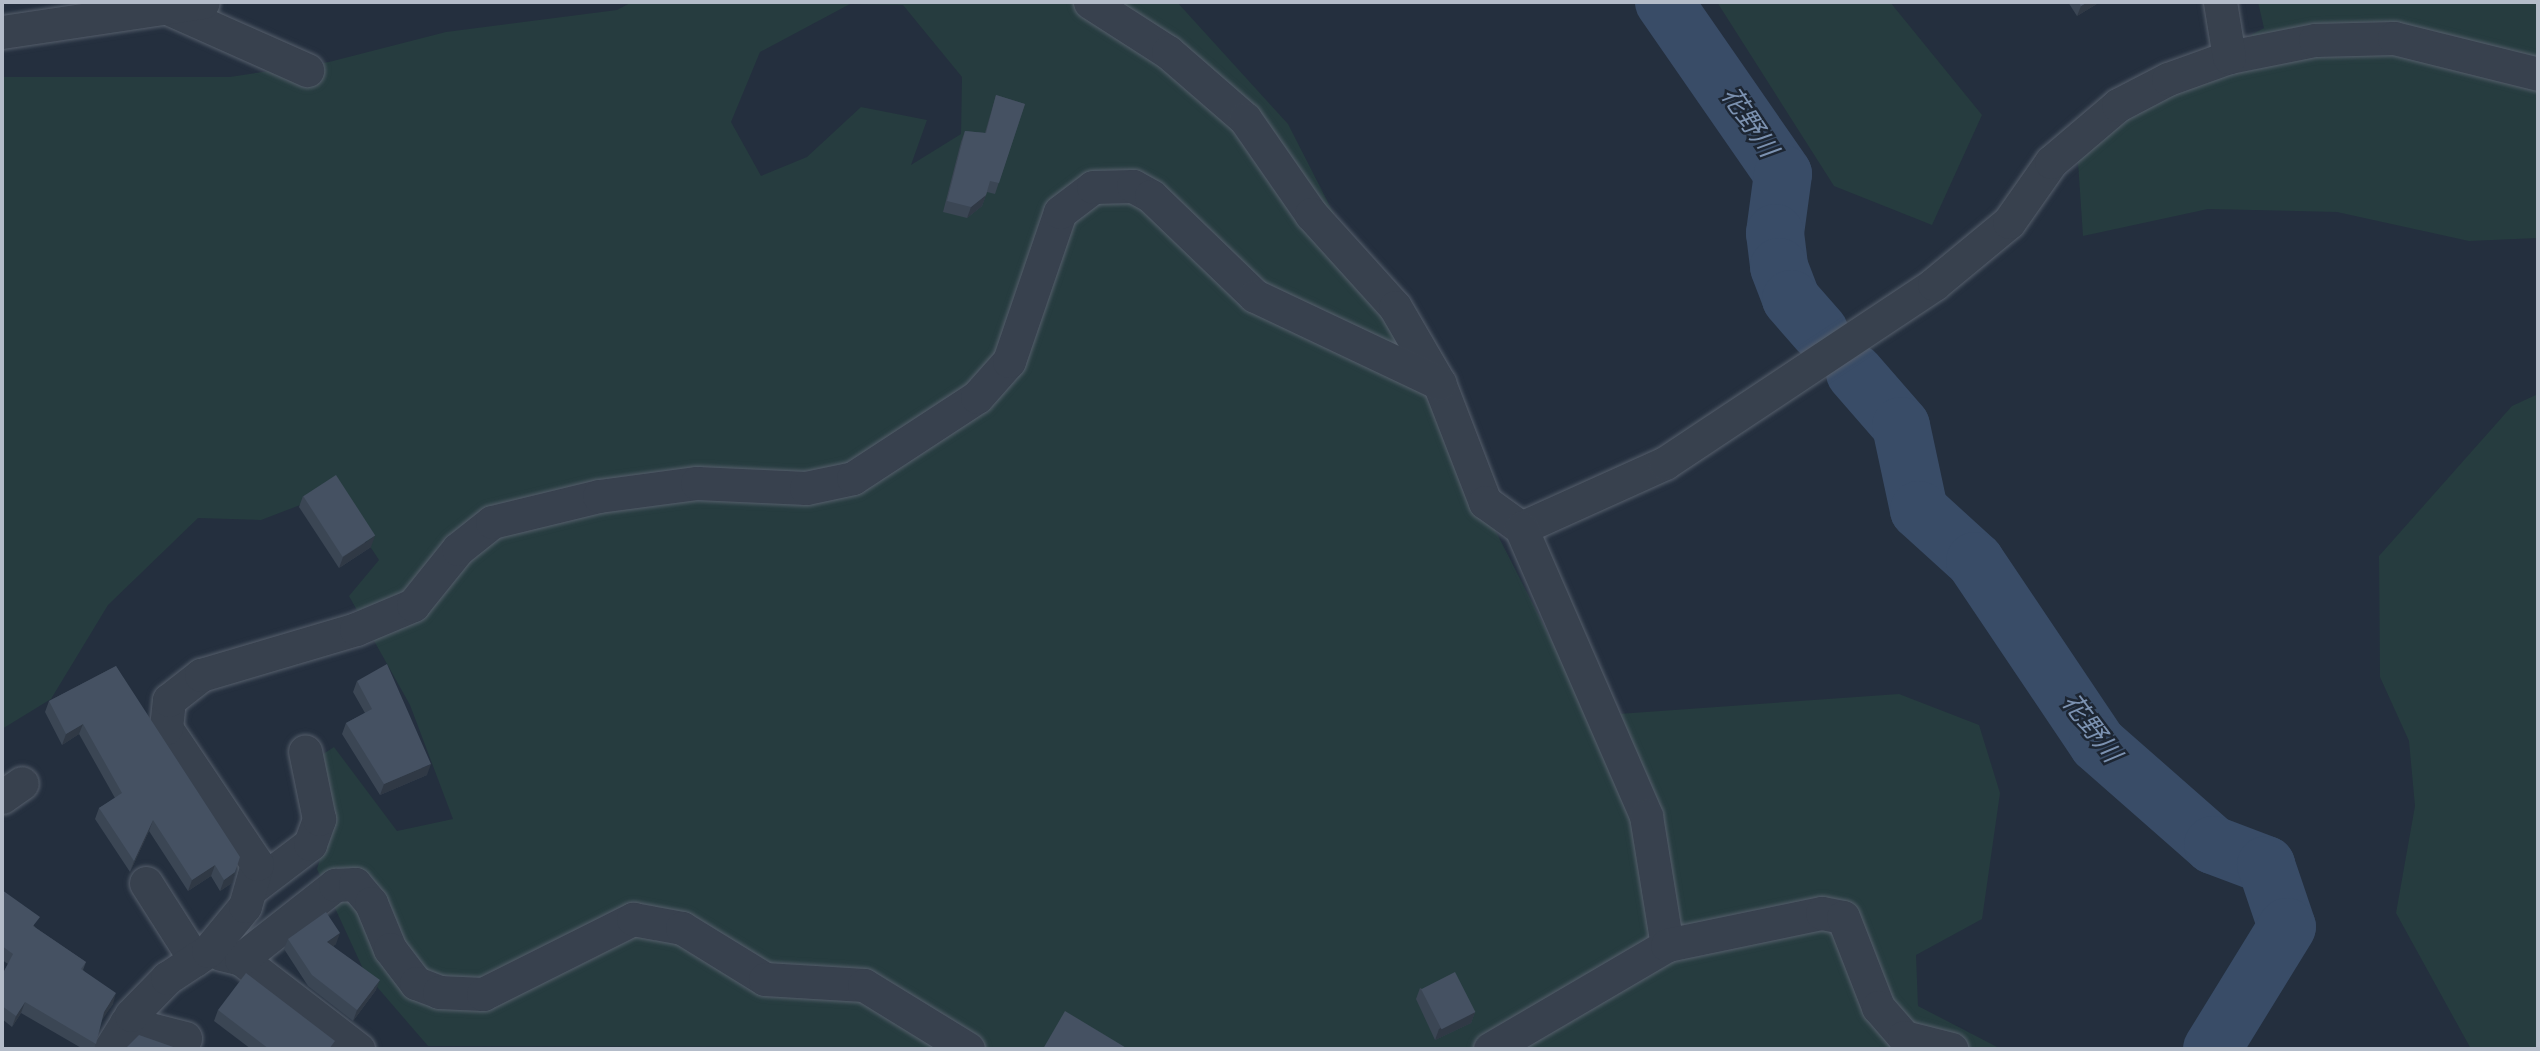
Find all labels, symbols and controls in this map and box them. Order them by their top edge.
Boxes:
water label: 花野川 [1714,81,1784,163]
water label: 花野川 [2055,687,2127,769]

